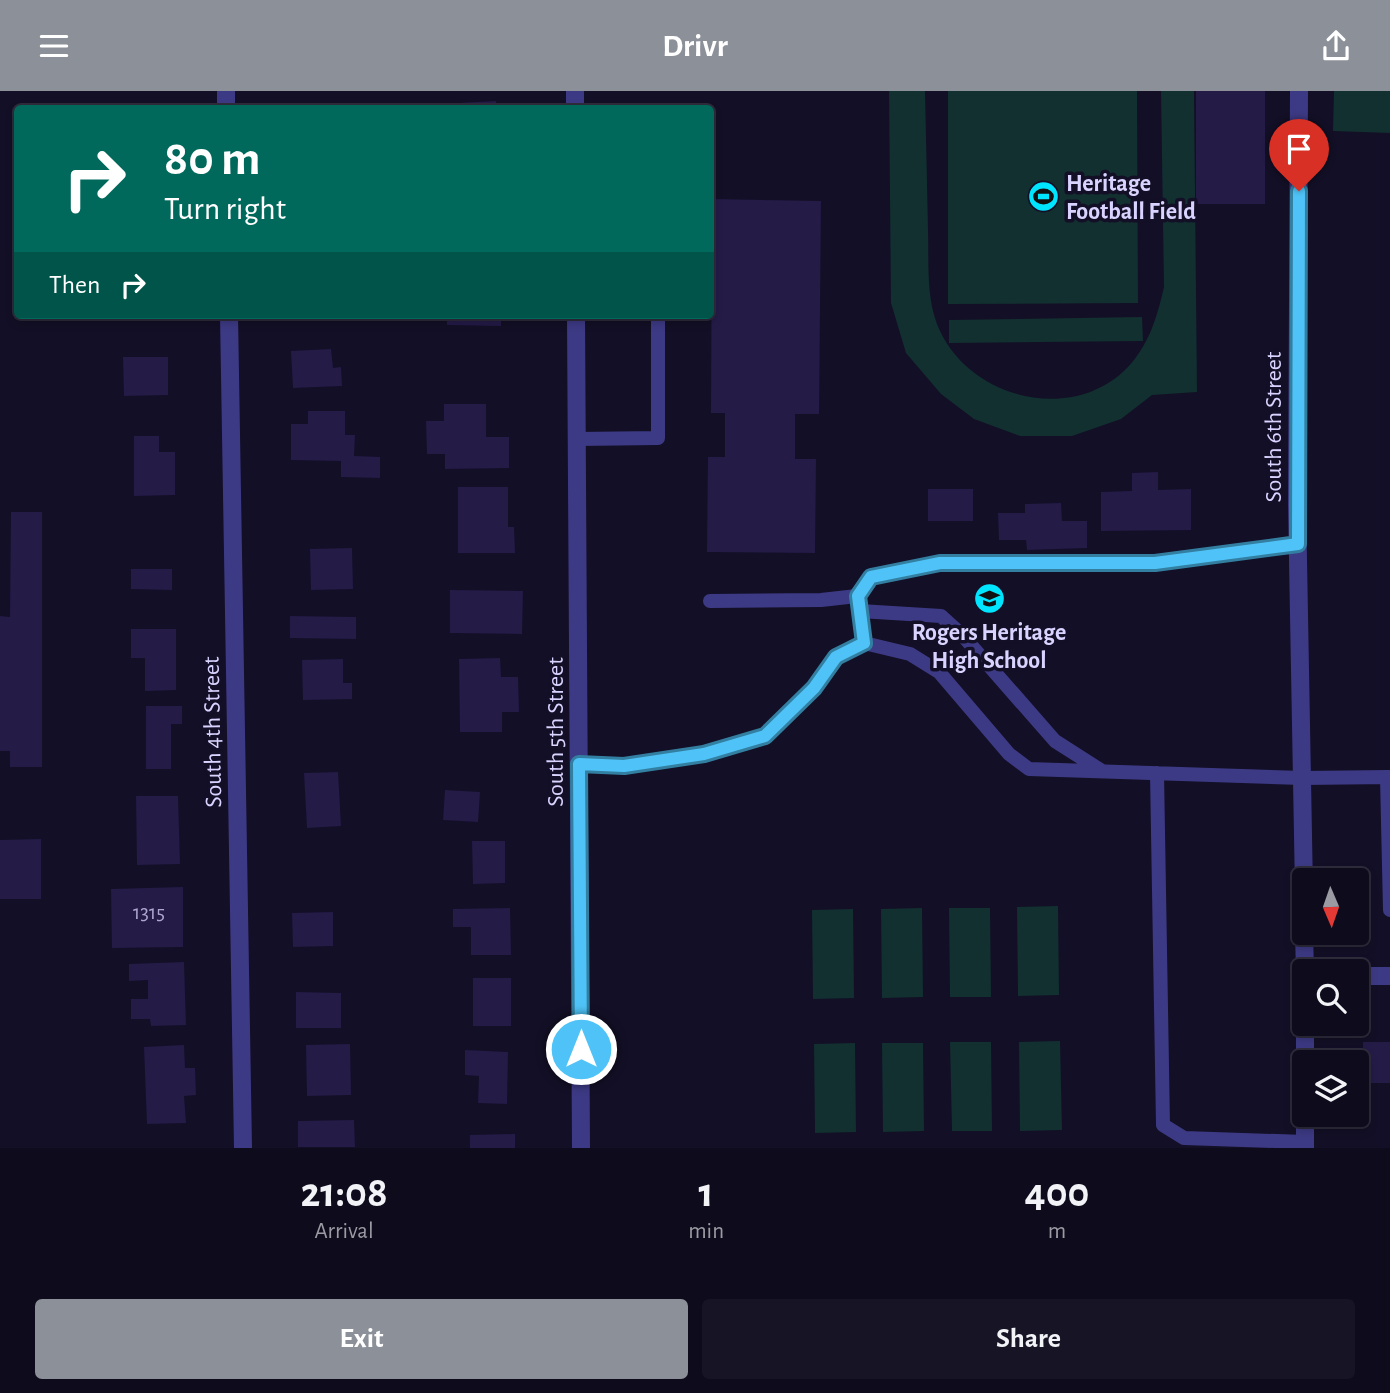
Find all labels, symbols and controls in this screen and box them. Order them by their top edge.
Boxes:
icon: menu [35,27,73,65]
icon: share [1317,27,1355,65]
text: Drivr [662,30,728,62]
pin [1269,119,1329,191]
icon: arrive [1280,130,1318,168]
icon: right [49,133,140,224]
text: 80 m [164,135,261,184]
place label: Heritage Football Field [1066,172,1196,224]
sports icon: Heritage Football Field [1026,180,1060,214]
text: Turn right [164,193,286,225]
icon: right [114,266,152,304]
text: Then [49,272,100,298]
street label: South 6th Street [1262,351,1286,502]
school or university icon: Rogers Heritage High School [972,581,1006,615]
place label: Rogers Heritage High School [912,621,1066,673]
street label: South 4th Street [200,656,226,808]
street label: South 5th Street [544,657,568,807]
north arrow [1292,868,1368,945]
map controls [1292,868,1369,1127]
house number: 1315 [133,902,165,923]
button: search [1292,959,1369,1036]
position arrow [544,1012,618,1086]
button: layers [1292,1050,1369,1127]
text: 21:08 [301,1172,388,1214]
text: 1 [699,1172,714,1214]
text: 400 [1025,1172,1089,1214]
text: Arrival [315,1220,374,1243]
text: min [688,1220,724,1243]
text: m [1048,1220,1066,1243]
button: Exit [35,1299,688,1379]
button: Share [702,1299,1355,1379]

